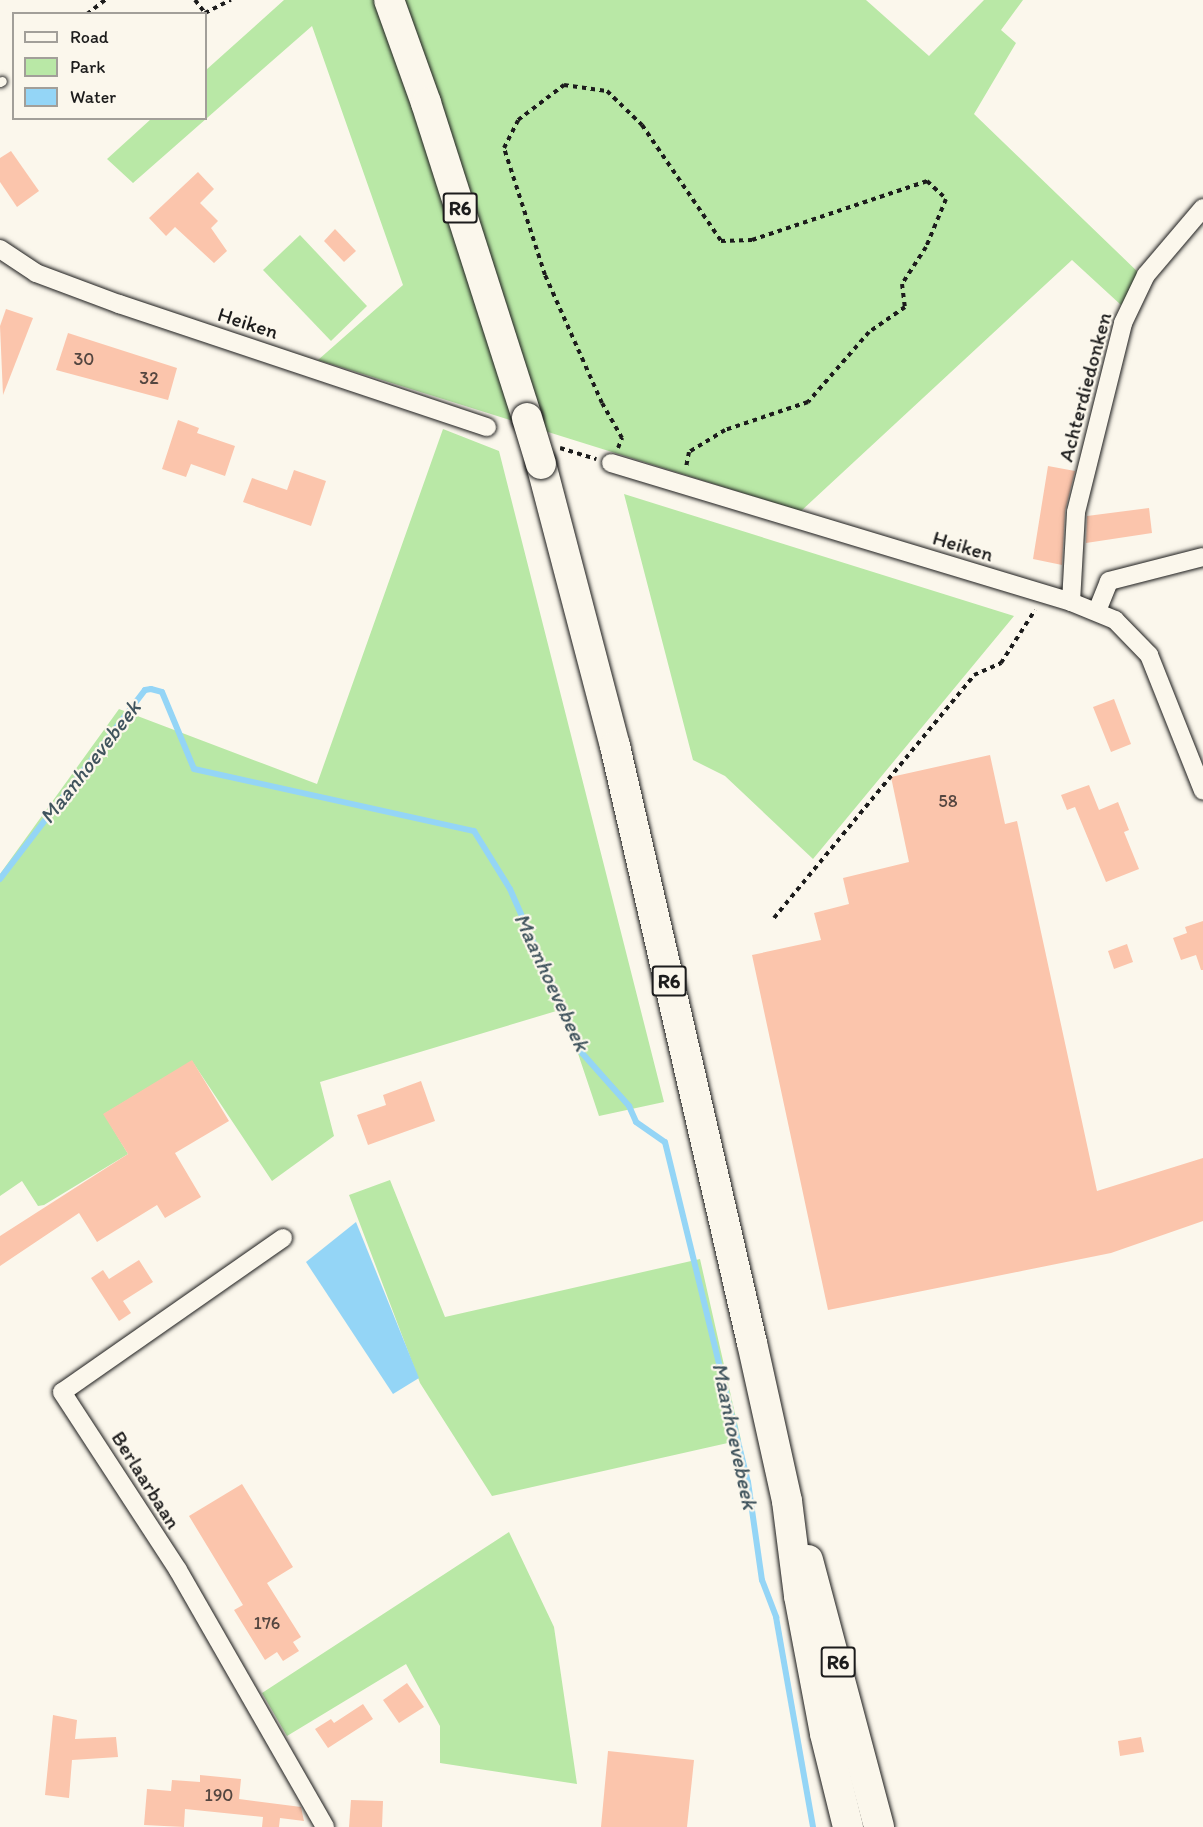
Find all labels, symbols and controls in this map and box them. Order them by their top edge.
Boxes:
legend [12,12,207,120]
text: Road [70,26,109,48]
text: Park [70,56,105,78]
text: Water [70,86,116,108]
road number: R6 [442,191,478,225]
street label: Heiken [215,301,281,345]
street label: Achterdiedonken [1053,310,1117,464]
house number: 30 [74,348,94,370]
house number: 32 [139,367,159,389]
street label: Heiken [930,525,996,567]
water label: Maanhoevebeek [34,695,146,829]
house number: 58 [938,790,958,812]
water label: Maanhoevebeek [508,909,596,1055]
road number: R6 [651,964,687,998]
water label: Maanhoevebeek [707,1360,763,1512]
street label: Berlaarbaan [106,1426,186,1534]
house number: 176 [254,1612,280,1634]
road number: R6 [820,1645,856,1679]
house number: 190 [205,1784,233,1806]

